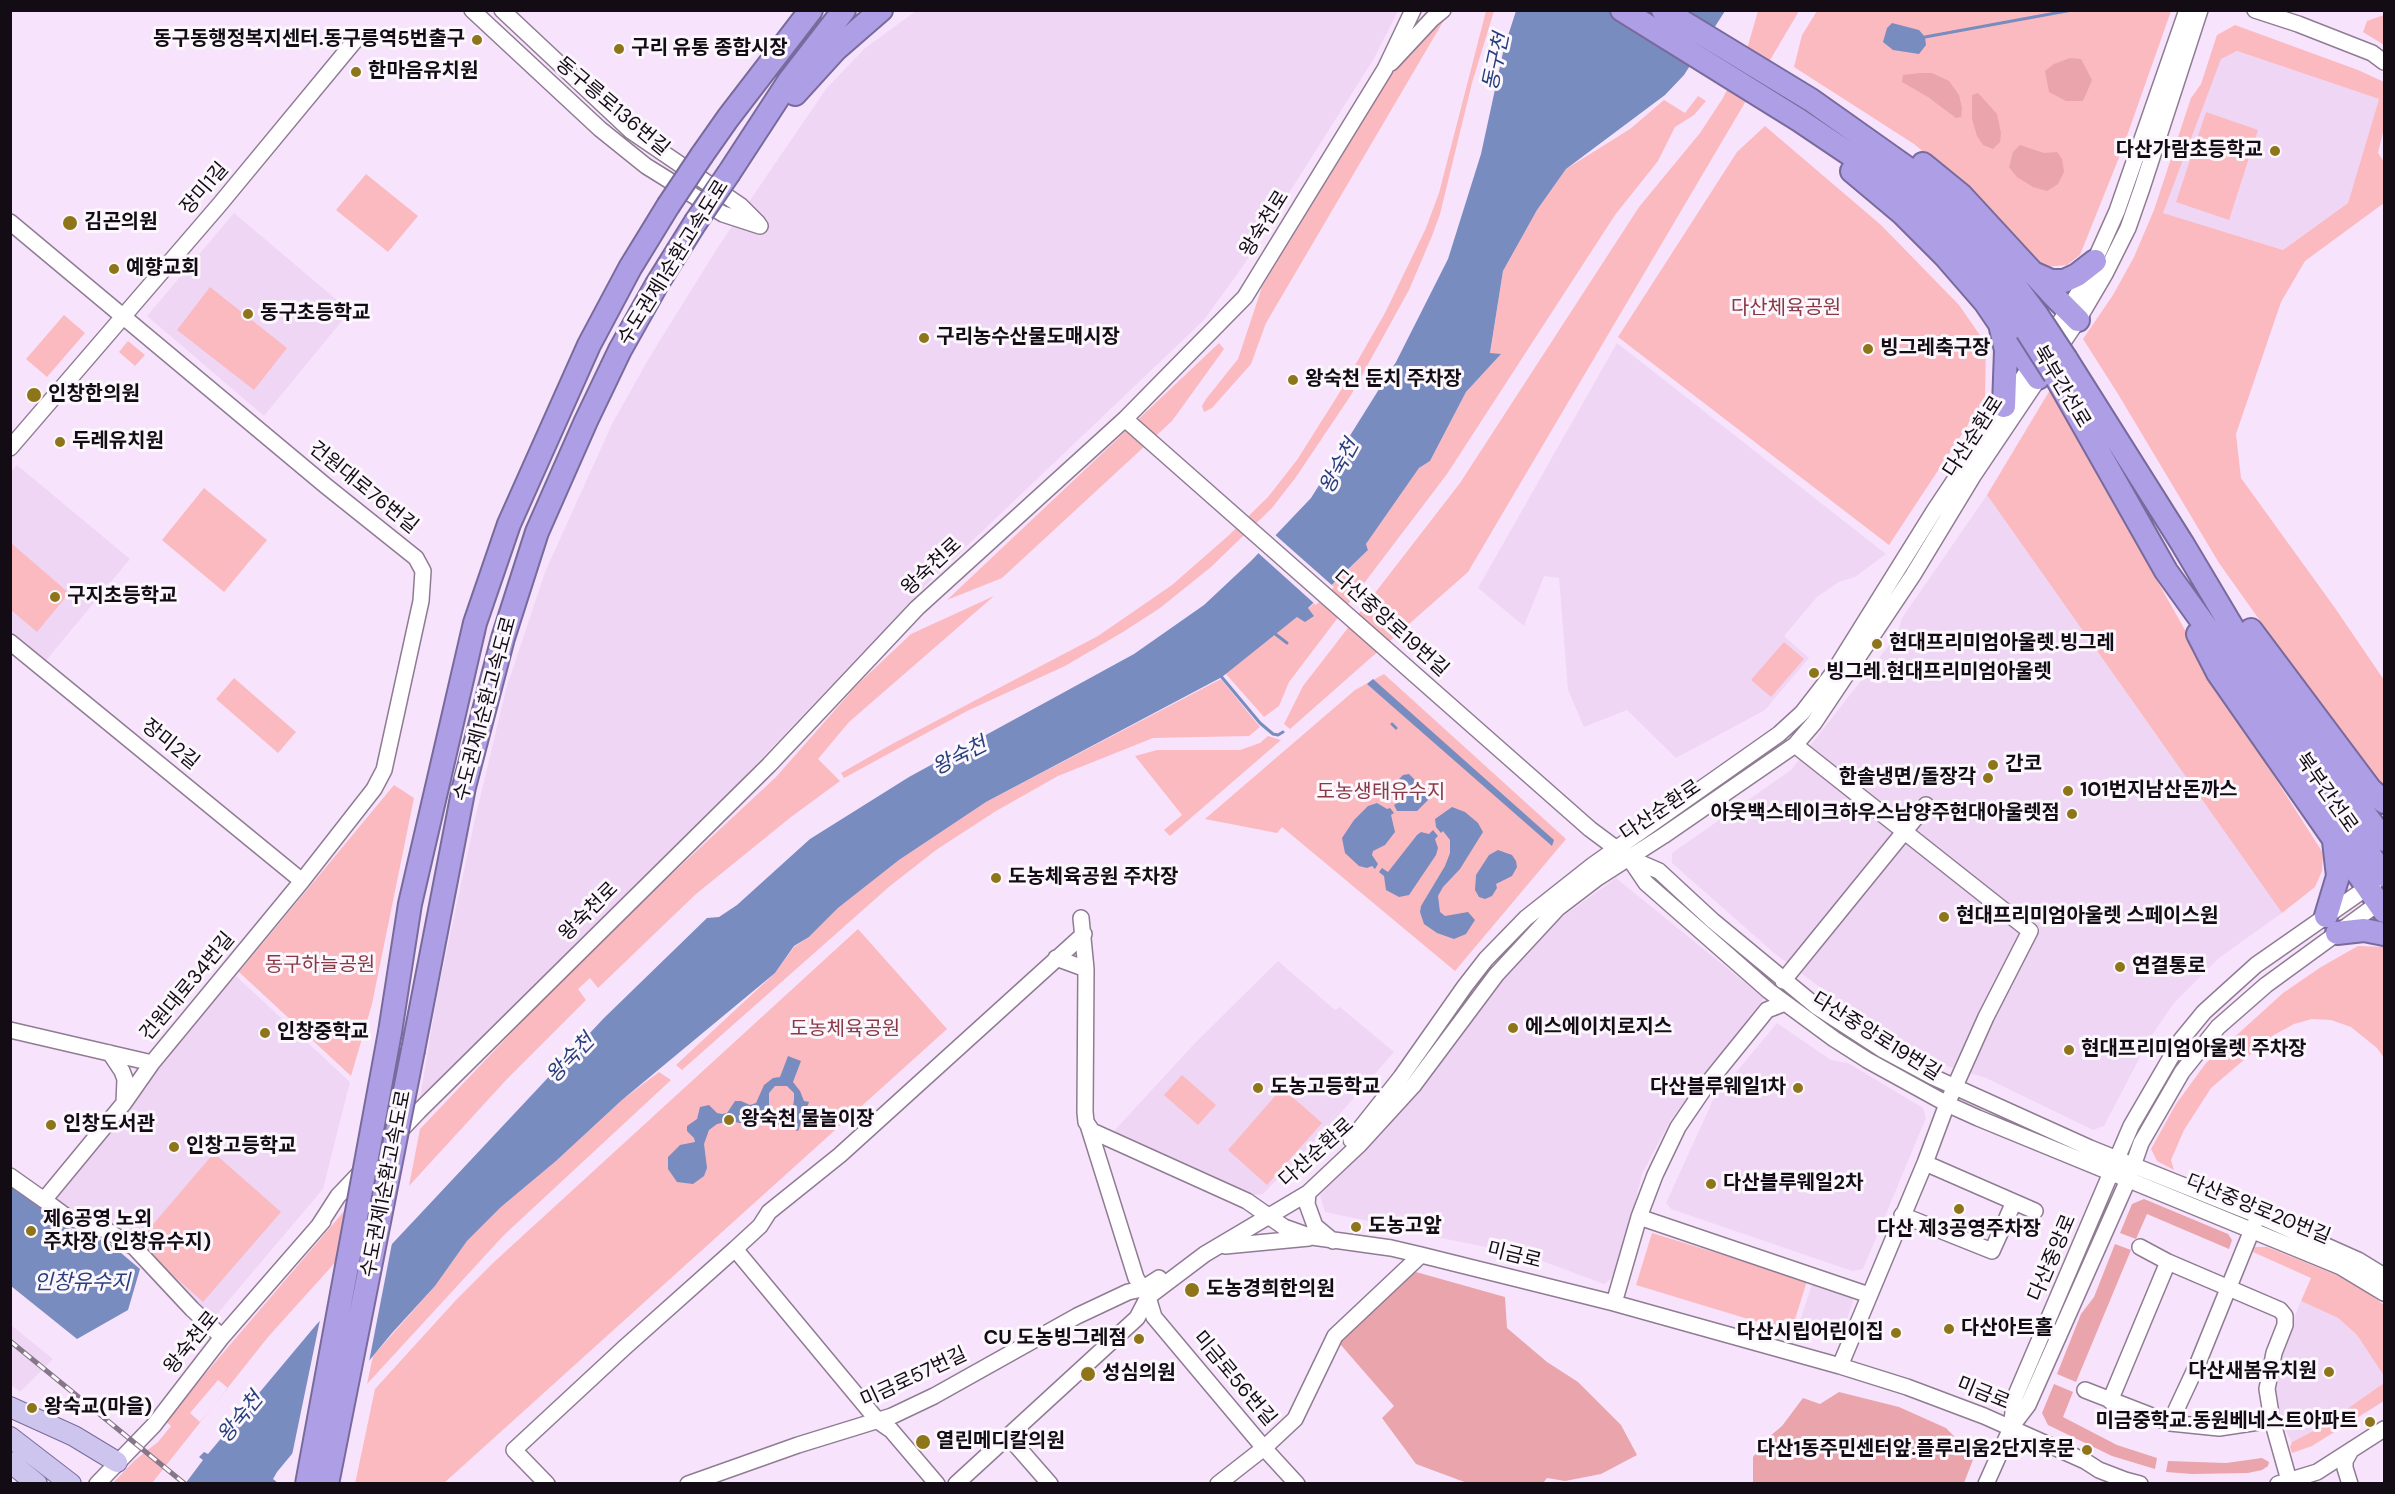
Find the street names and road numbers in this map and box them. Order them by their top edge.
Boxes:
street label: 동구릉로136번길 [550,52,674,162]
street label: 장미1길 [176,158,234,220]
street label: 수도권제1순환고속도로 [613,176,735,350]
street label: 왕숙천로 [1235,186,1295,262]
street label: 북부간선로 [2027,341,2095,433]
street label: 다산순환로 [1939,392,2009,482]
street label: 건원대로76번길 [304,437,422,539]
street label: 왕숙천로 [897,533,967,601]
street label: 다산중앙로19번길 [1327,566,1453,682]
street label: 수도권제1순환고속도로 [450,614,522,804]
street label: 장미2길 [137,715,203,775]
street label: 북부간선로 [2290,748,2362,838]
street label: 다산순환로 [1616,775,1706,847]
street label: 왕숙천로 [554,877,624,947]
street label: 건원대로34번길 [136,928,240,1046]
street label: 다산중앙로19번길 [1807,988,1945,1086]
street label: 수도권제1순환고속도로 [357,1088,417,1280]
street label: 다산순환로 [1275,1113,1359,1193]
street label: 다산중앙로20번길 [2182,1170,2334,1250]
street label: 다산중앙로 [2024,1211,2082,1305]
street label: 미금로 [1484,1238,1544,1274]
street label: 왕숙천로 [160,1307,224,1379]
street label: 미금로56번길 [1187,1327,1281,1431]
street label: 미금로57번길 [857,1343,971,1413]
street label: 미금로 [1953,1373,2013,1415]

